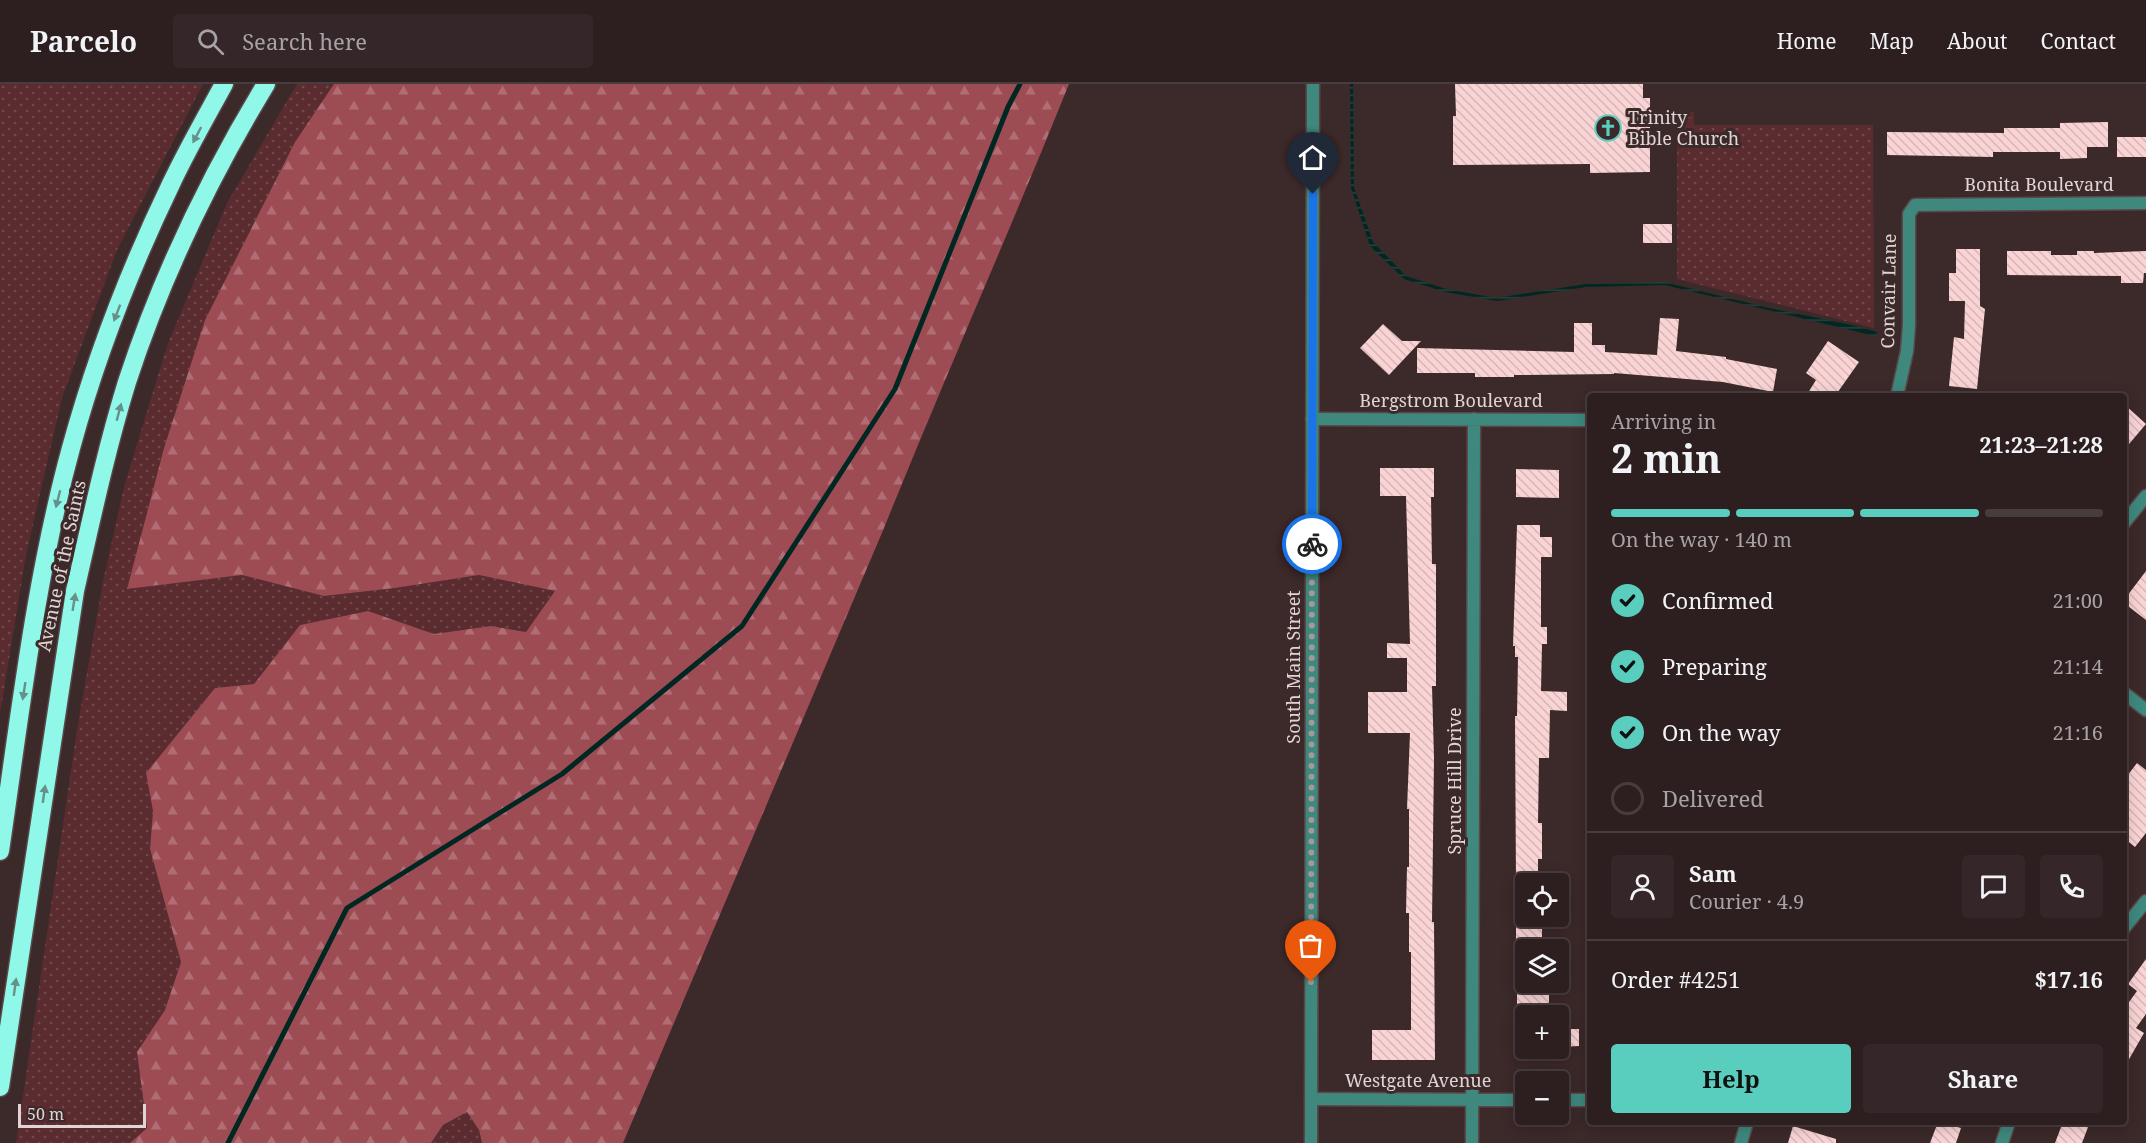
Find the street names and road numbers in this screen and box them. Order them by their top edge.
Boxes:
street label: Bonita Boulevard [1964,172,2114,196]
street label: Convair Lane [1875,233,1901,349]
street label: Bergstrom Boulevard [1359,388,1543,412]
street label: Avenue of the Saints [31,478,91,654]
street label: South Main Street [1281,590,1305,744]
street label: Spruce Hill Drive [1442,707,1466,855]
street label: Westgate Avenue [1345,1068,1491,1092]

